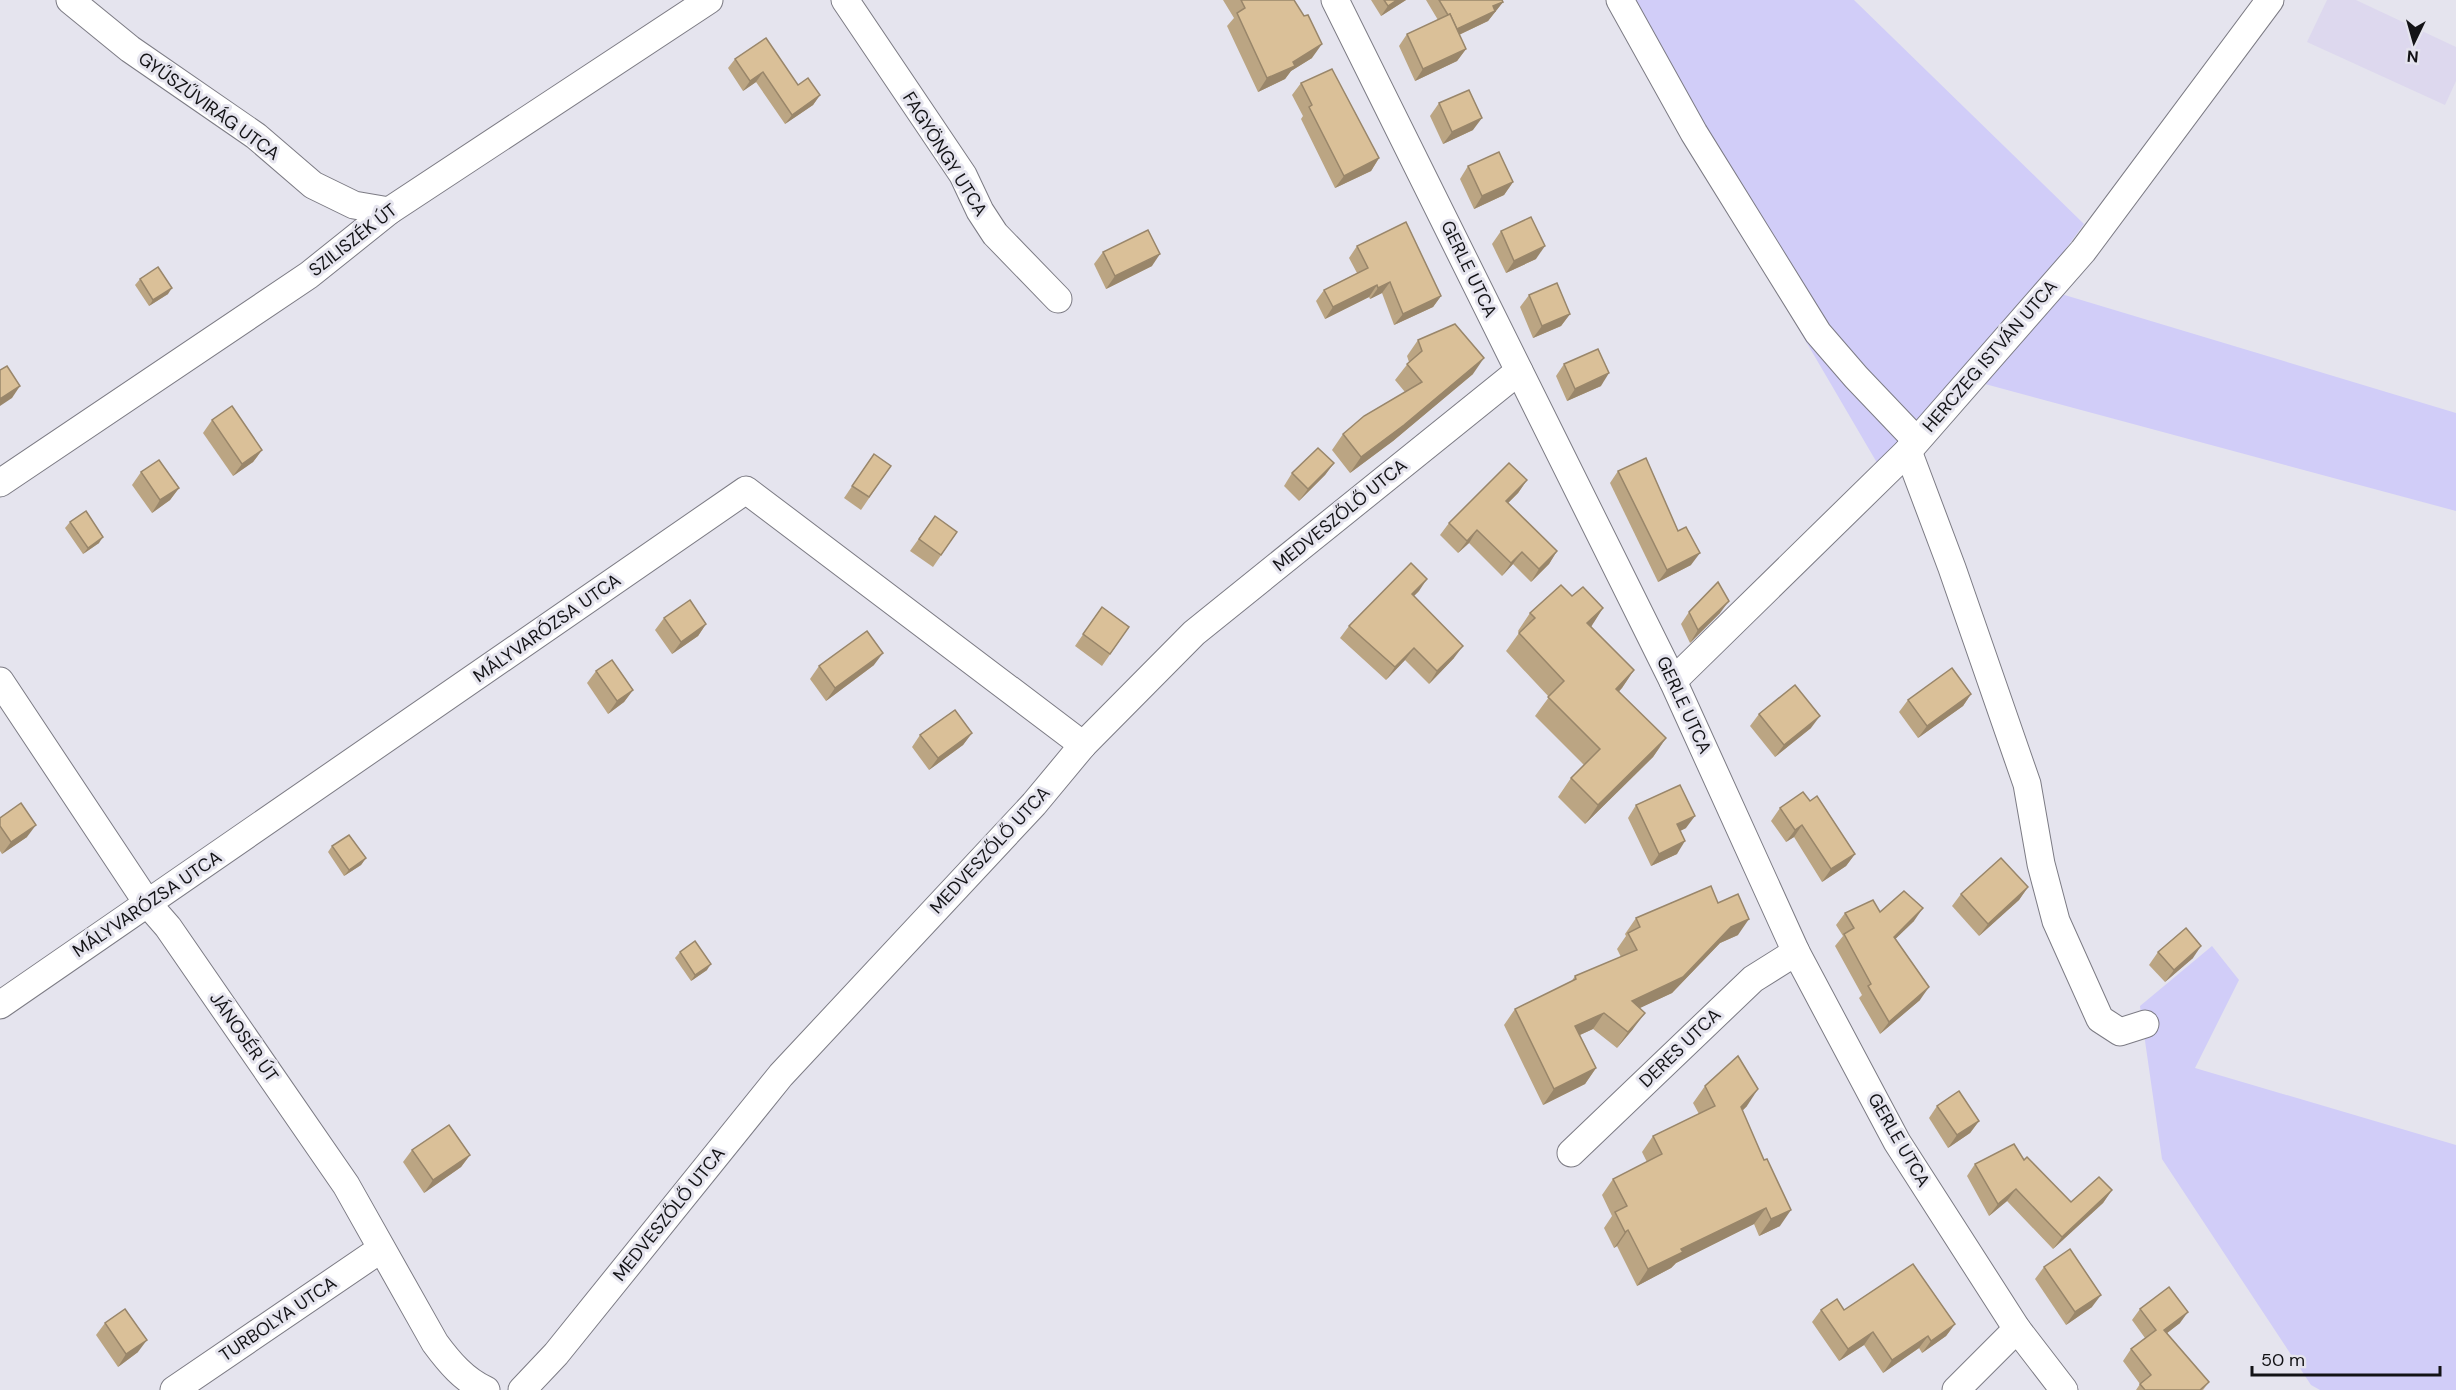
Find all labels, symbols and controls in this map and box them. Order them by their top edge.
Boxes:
north arrow [2384,12,2444,72]
text: N [2406,45,2419,67]
street label: GYŰSZŰVIRÁG UTCA [133,46,285,166]
street label: FAGYÖNGY UTCA [897,87,993,221]
street label: SZILISZÉK ÚT [304,198,402,282]
street label: GERLE UTCA [1435,217,1503,321]
street label: HERCZEG ISTVÁN UTCA [1917,275,2063,437]
street label: MEDVESZŐLŐ UTCA [1268,453,1412,577]
street label: MÁLYVARÓZSA UTCA [469,568,626,688]
street label: GERLE UTCA [1651,652,1717,758]
street label: MEDVESZŐLŐ UTCA [925,781,1055,919]
street label: MÁLYVARÓZSA UTCA [68,845,226,963]
street label: JÁNOSÉR ÚT [204,987,284,1087]
street label: DERES UTCA [1634,1003,1726,1093]
street label: GERLE UTCA [1862,1089,1936,1191]
street label: MEDVESZŐLŐ UTCA [607,1142,731,1286]
street label: TURBOLYA UTCA [215,1271,341,1367]
scale bar [2252,1339,2440,1377]
text: 50 m [2261,1348,2305,1372]

